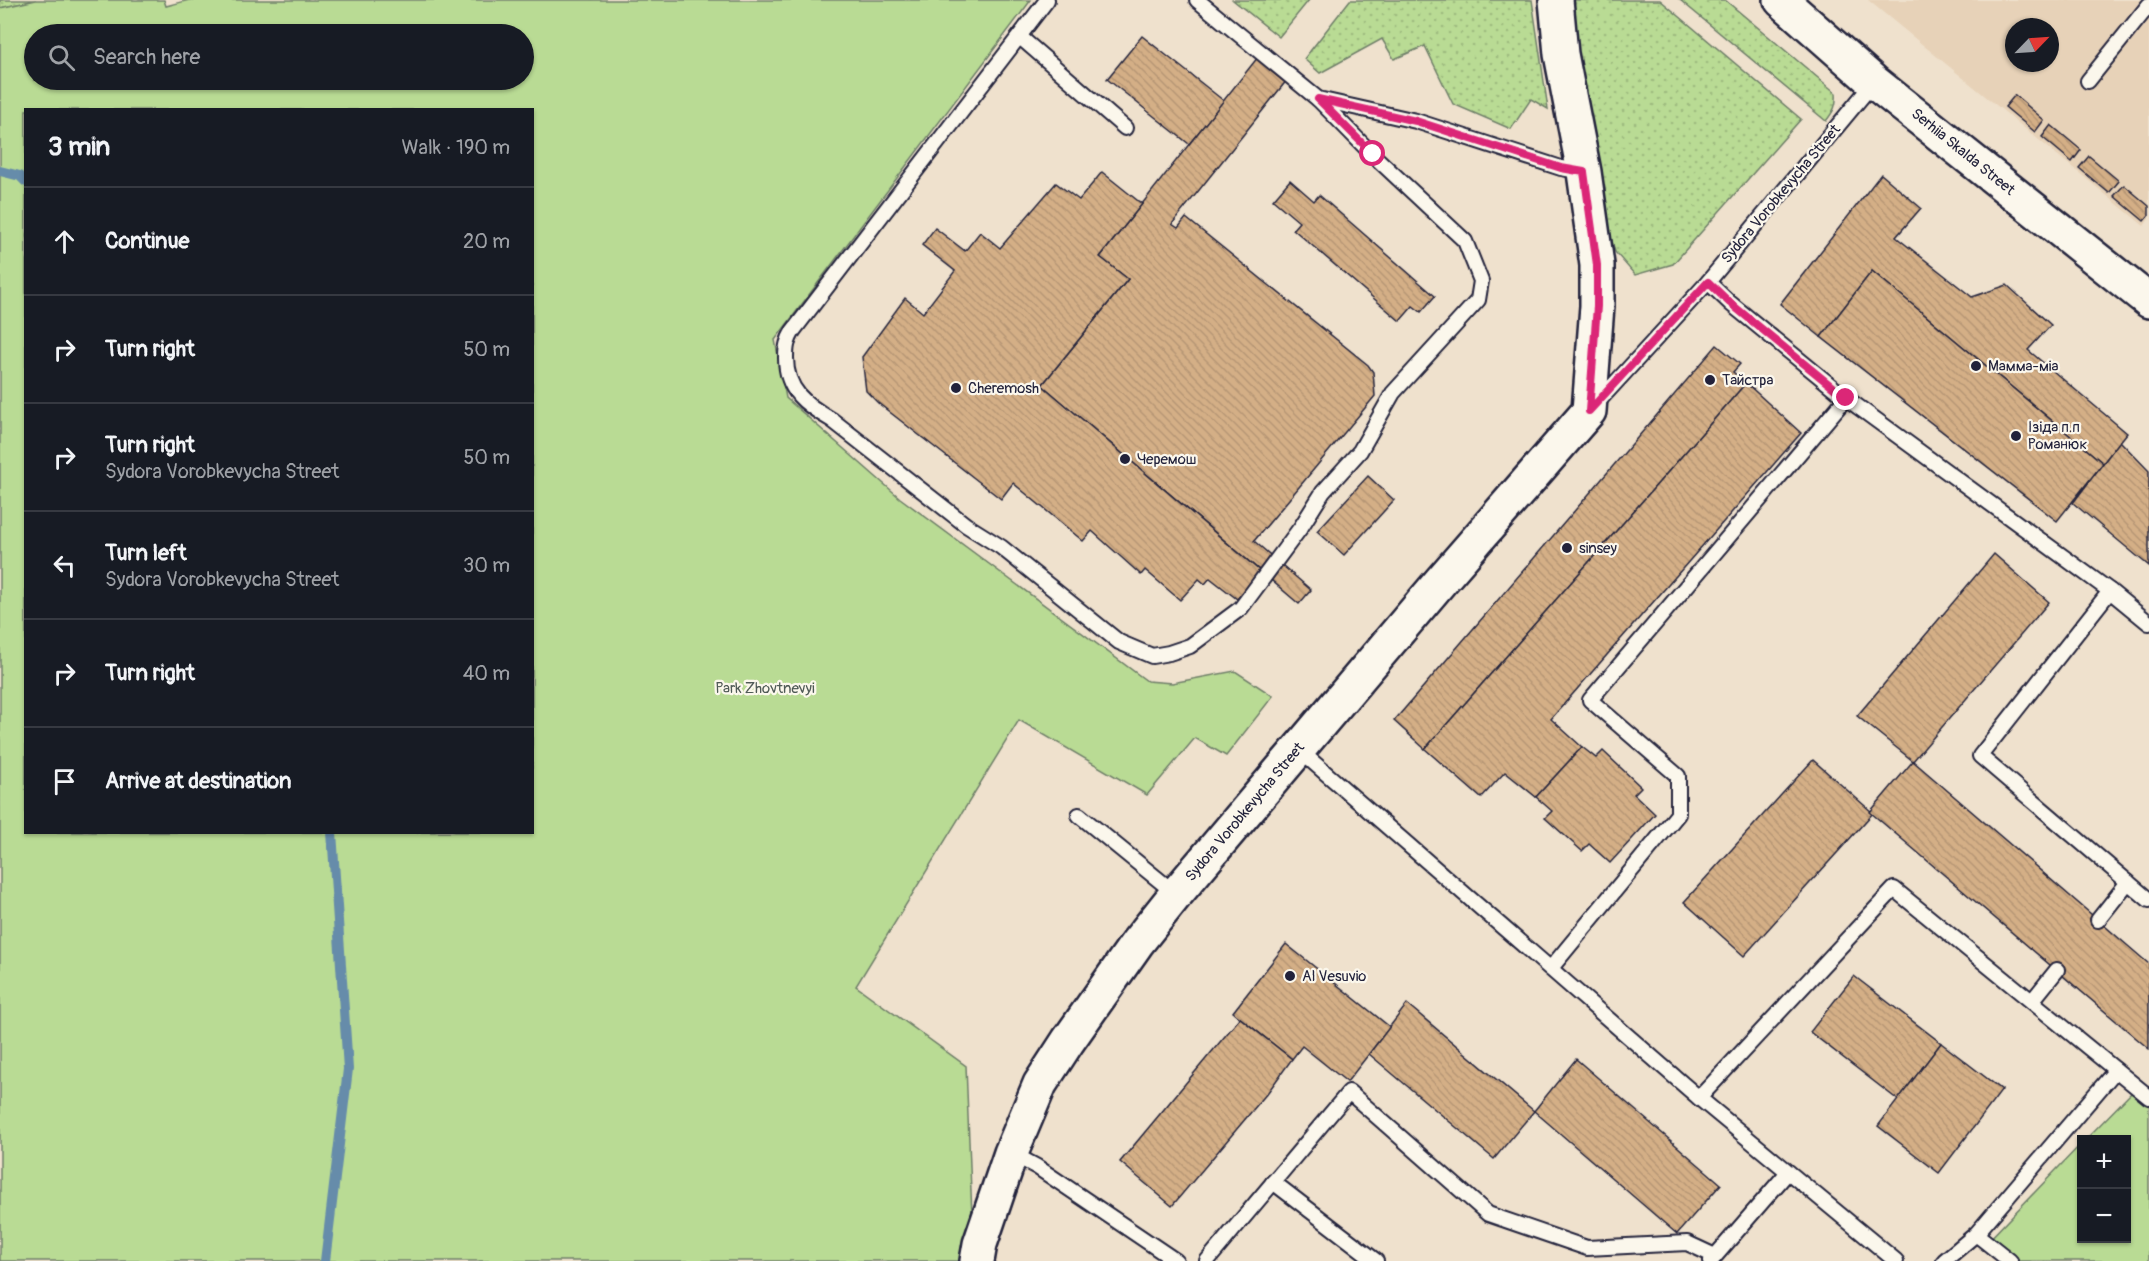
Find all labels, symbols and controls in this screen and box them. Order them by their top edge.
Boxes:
north arrow [2005,18,2059,72]
search box [24,24,534,90]
icon: search [45,41,78,74]
text: Search here [93,43,200,71]
street label: Serhiia Skalda Street [1907,104,2019,200]
street label: Sydora Vorobkevycha Street [1717,120,1845,267]
text: 3 min [48,131,110,163]
text: Walk · 190 m [402,135,510,160]
route start [1359,140,1385,166]
icon: ahead [48,225,81,258]
text: Continue [105,227,189,255]
text: 20 m [463,229,510,254]
icon: right [48,333,81,366]
text: Turn right [105,335,195,363]
text: 50 m [463,337,510,362]
place label: Мамма-міа [1988,357,2058,376]
marker: Мамма-міа [1969,359,1983,373]
place label: Тайстра [1722,371,1773,390]
marker: Тайстра [1703,373,1717,387]
place label: Cheremosh [968,379,1039,398]
marker: Cheremosh [949,381,963,395]
route end [1832,384,1858,410]
place label: Ізіда п.п Романюк [2028,418,2088,454]
marker: Ізіда п.п Романюк [2009,429,2023,443]
text: Turn right [105,431,195,459]
icon: right [48,441,81,474]
text: 50 m [463,445,510,470]
place label: Черемош [1137,450,1196,469]
marker: Черемош [1118,452,1132,466]
text: Sydora Vorobkevycha Street [105,459,339,484]
text: Turn left [105,539,187,567]
place label: sinsey [1579,539,1618,558]
marker: sinsey [1560,541,1574,555]
icon: left [48,549,81,582]
text: 30 m [463,553,510,578]
text: Sydora Vorobkevycha Street [105,567,339,592]
icon: right [48,657,81,690]
text: Turn right [105,659,195,687]
text: 40 m [463,661,510,686]
park label: Park Zhovtnevyi [715,679,815,698]
street label: Sydora Vorobkevycha Street [1181,738,1309,885]
icon: arrive [48,765,81,798]
text: Arrive at destination [105,767,291,795]
place label: Al Vesuvio [1302,967,1366,986]
marker: Al Vesuvio [1283,969,1297,983]
map controls [2077,1135,2131,1243]
button: + [2077,1135,2131,1189]
button: − [2077,1189,2131,1243]

